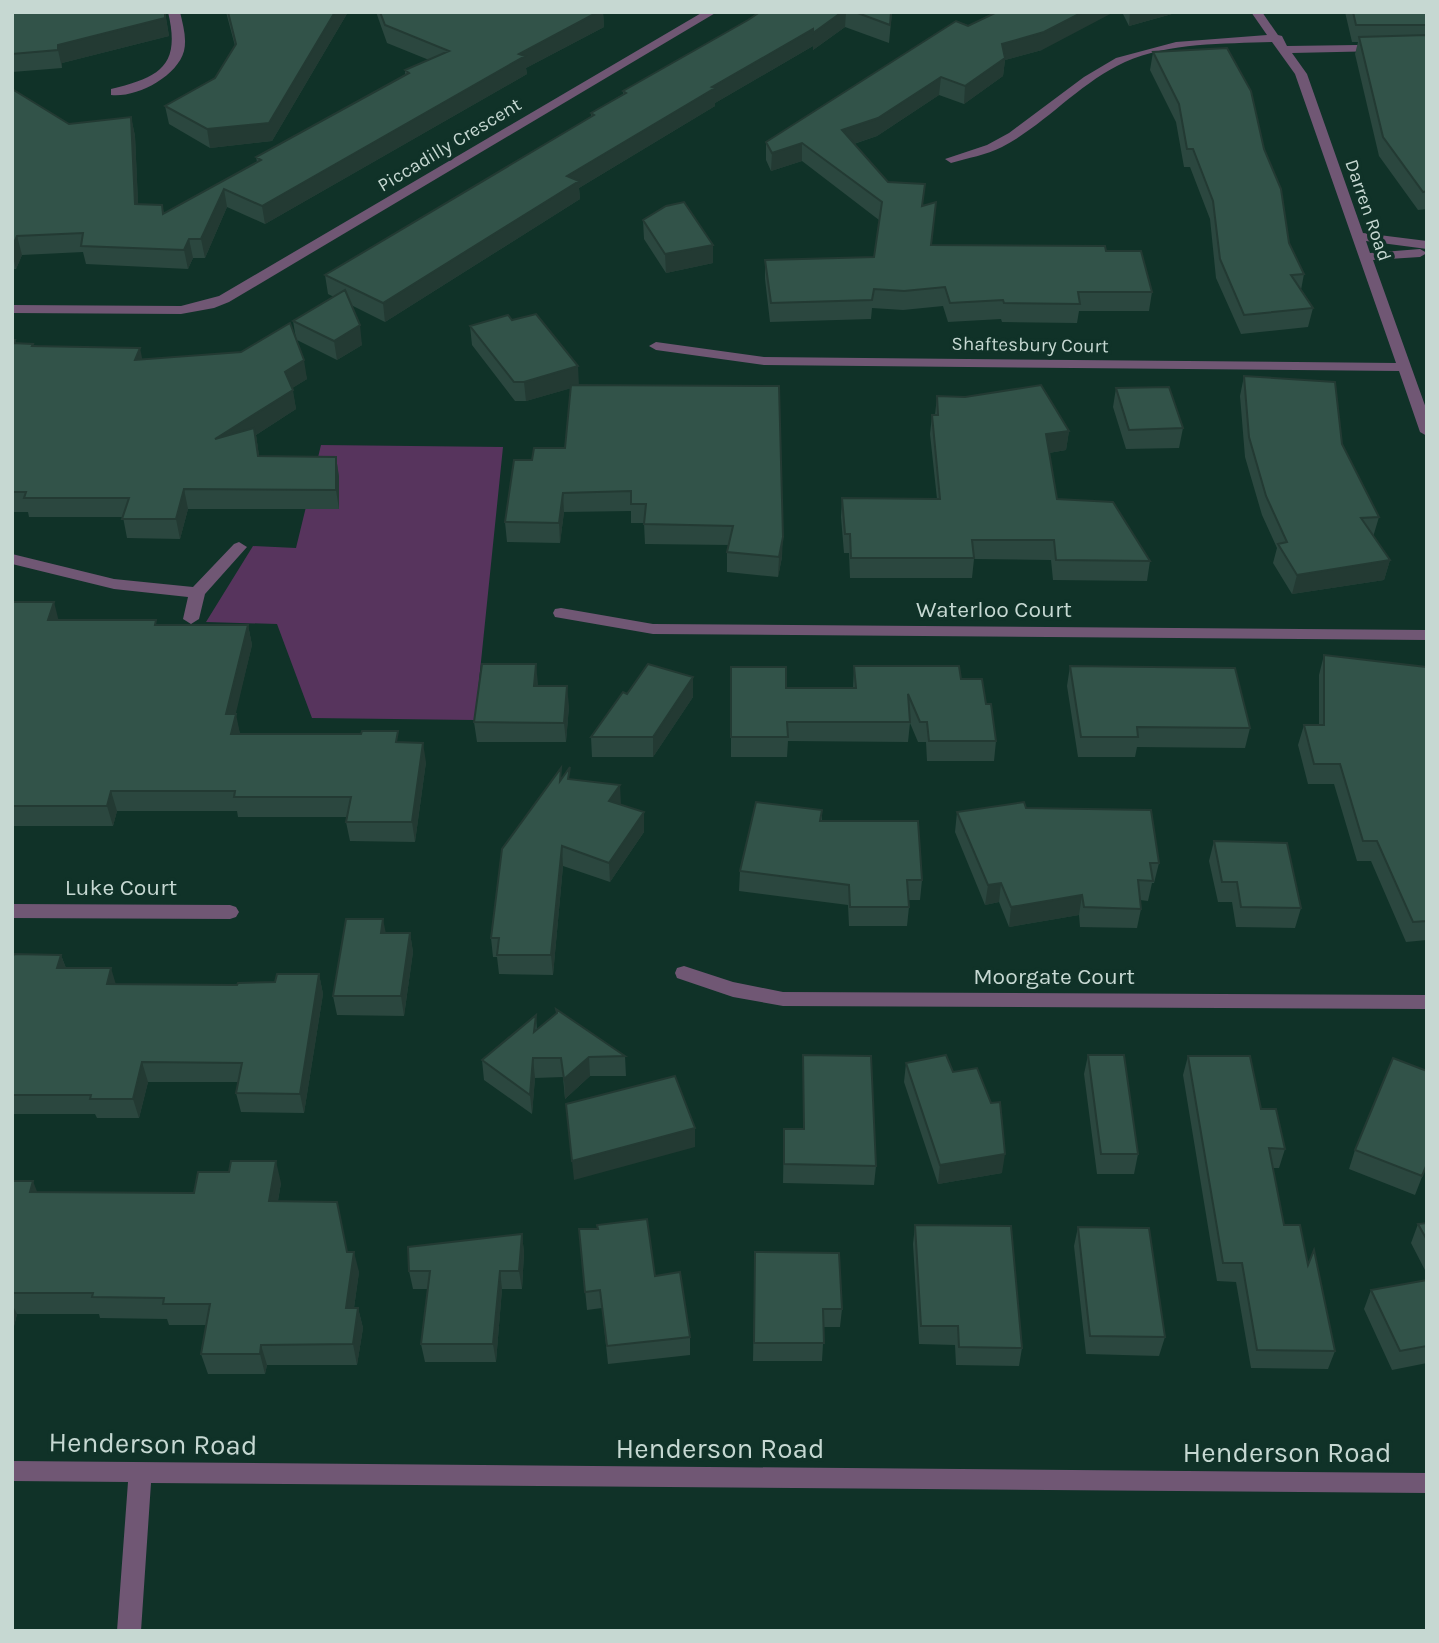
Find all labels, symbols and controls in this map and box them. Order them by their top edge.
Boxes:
street label: Piccadilly Crescent [374,93,525,196]
street label: Darren Road [1340,157,1396,264]
street label: Shaftesbury Court [951,333,1109,357]
street label: Waterloo Court [916,596,1072,623]
street label: Luke Court [65,874,178,901]
street label: Moorgate Court [973,963,1135,990]
street label: Henderson Road [48,1425,258,1462]
street label: Henderson Road [615,1432,825,1465]
street label: Henderson Road [1182,1436,1392,1469]

